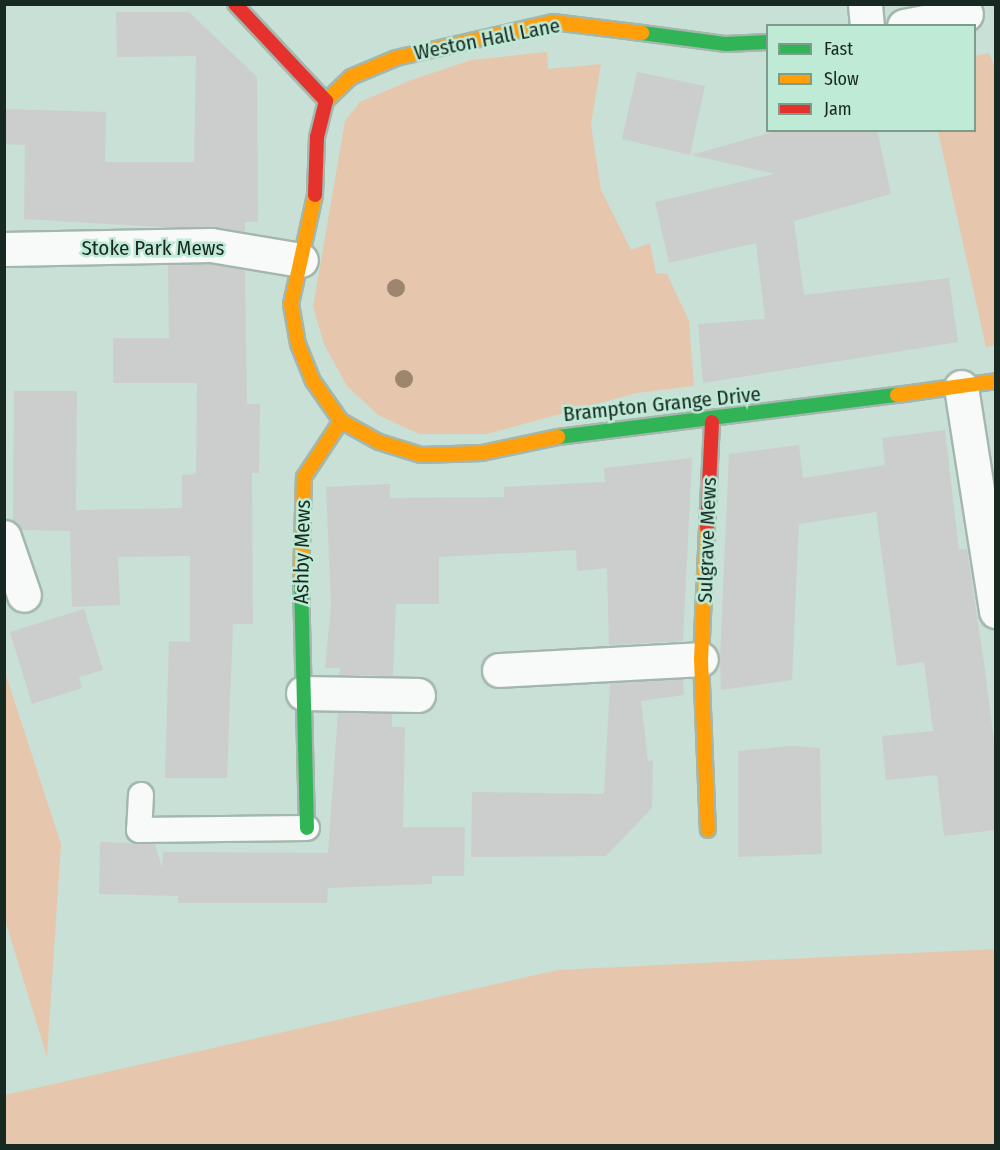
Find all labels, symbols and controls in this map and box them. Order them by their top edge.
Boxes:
street label: Weston Hall Lane [412,12,562,66]
legend [766,24,976,132]
text: Fast [824,38,853,60]
text: Slow [824,68,859,90]
text: Jam [824,98,852,120]
street label: Stoke Park Mews [81,235,225,261]
street label: Brampton Grange Drive [562,381,762,427]
street label: Sulgrave Mews [692,477,722,603]
street label: Ashby Mews [288,500,316,604]

